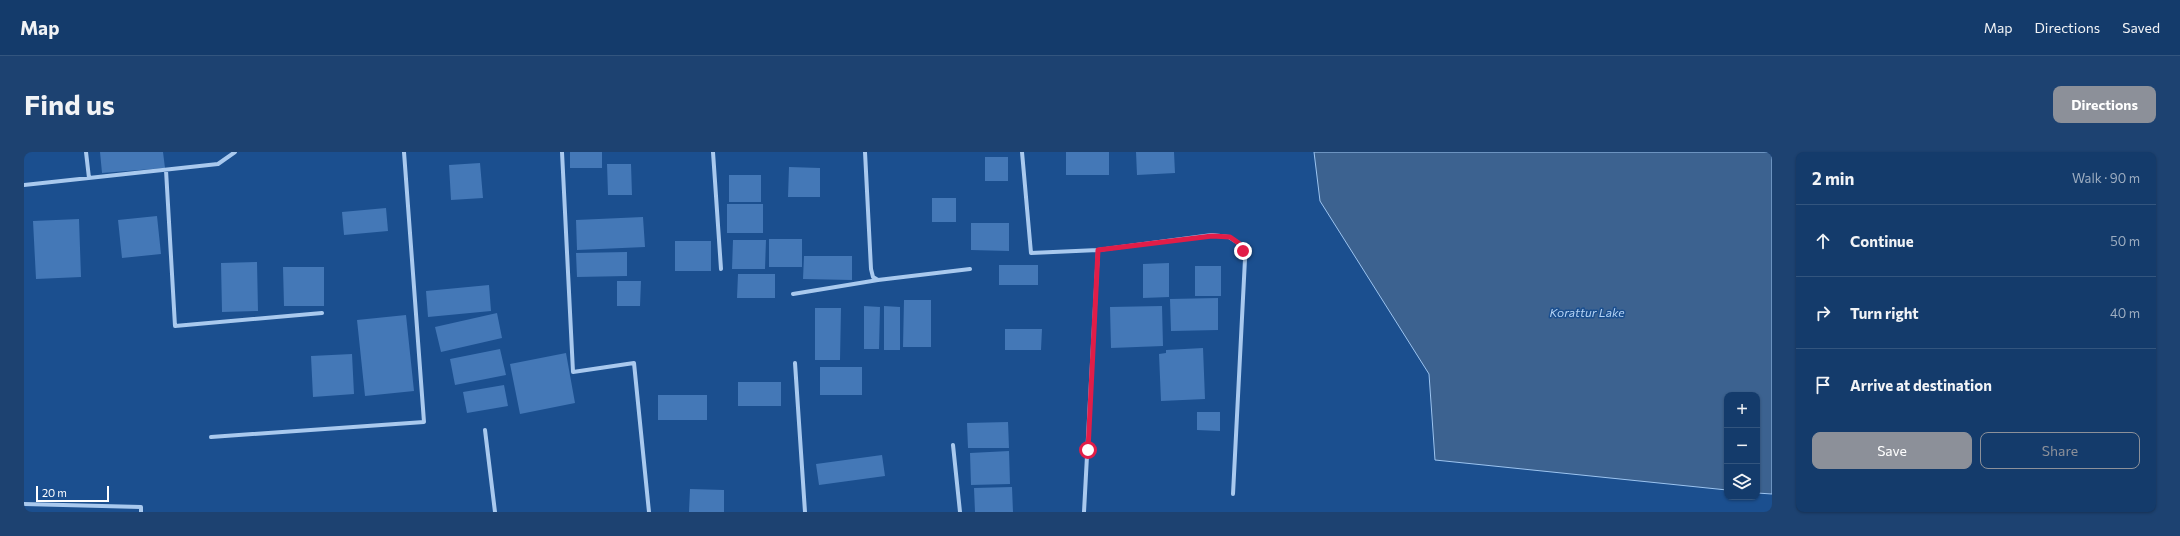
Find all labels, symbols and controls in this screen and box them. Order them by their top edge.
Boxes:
text: Map [20,16,59,39]
text: Map [1984,19,2013,36]
text: Directions [2035,19,2100,36]
text: Saved [2122,19,2160,36]
button: Directions [2053,86,2156,123]
text: Find us [24,87,115,121]
text: 2 min [1812,168,1854,189]
text: Walk · 90 m [2072,170,2140,186]
icon: ahead [1812,230,1834,252]
text: Continue [1850,232,1914,250]
text: 50 m [2110,233,2140,249]
route end [1234,242,1252,260]
icon: right [1812,302,1834,324]
text: Turn right [1850,304,1919,322]
water label: Korattur Lake [1550,305,1625,319]
text: 40 m [2110,305,2140,321]
icon: arrive [1812,374,1834,396]
text: Arrive at destination [1850,376,1992,394]
map controls [1724,392,1760,500]
button: + [1724,392,1760,428]
button: − [1724,428,1760,464]
button: Save [1812,432,1972,469]
button: Share [1980,432,2140,469]
route start [1079,441,1097,459]
button: layers [1724,464,1760,500]
scale bar [36,484,109,503]
text: 20 m [42,486,67,499]

